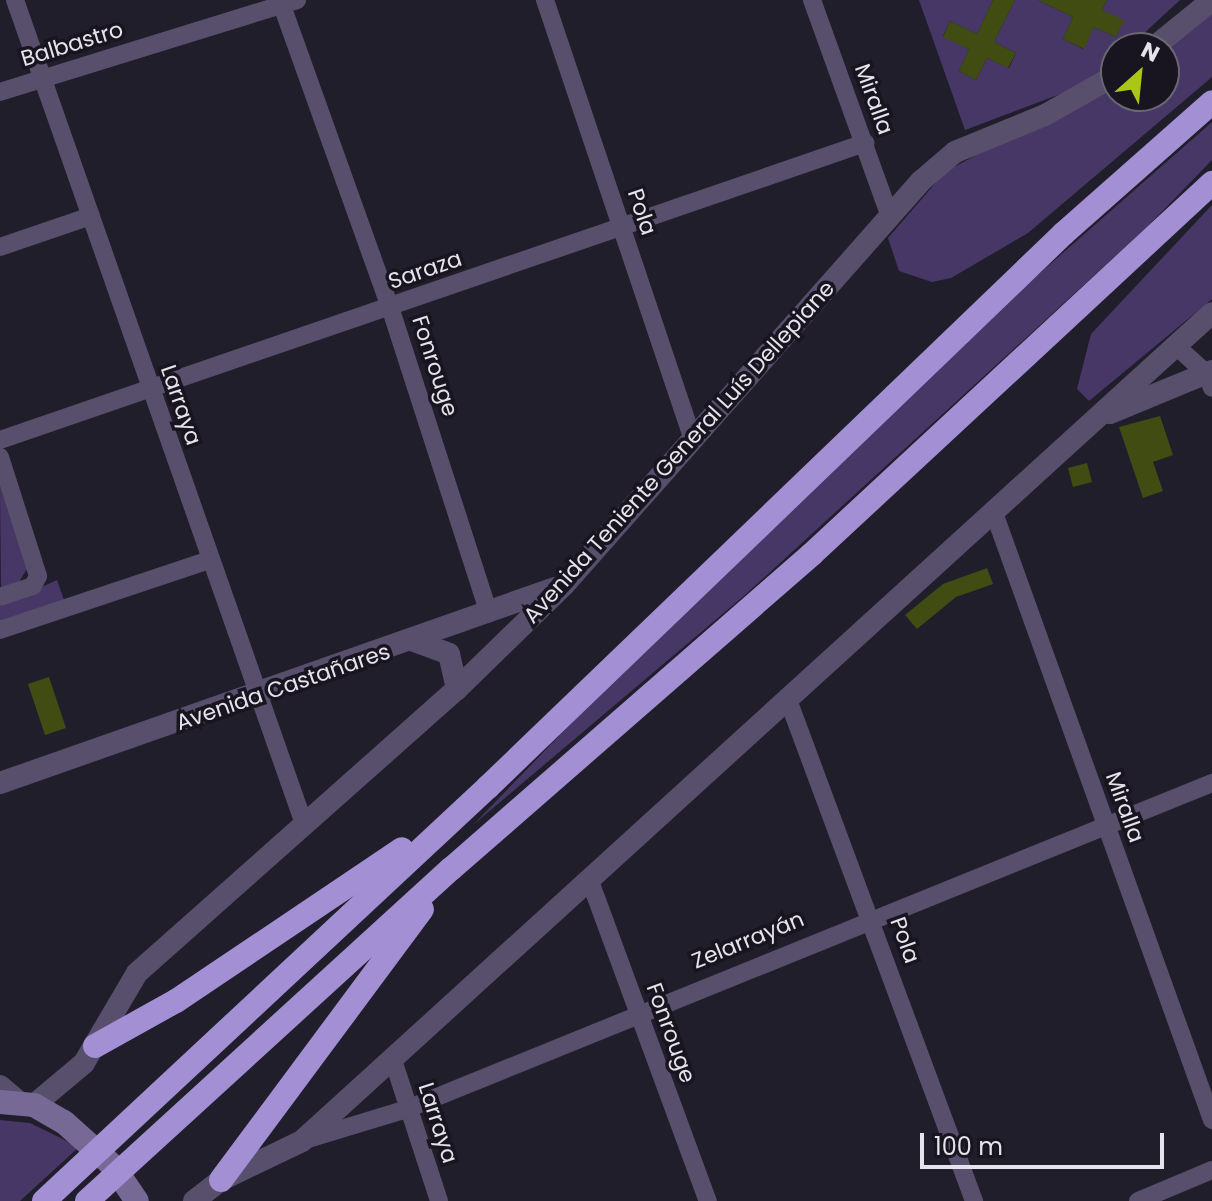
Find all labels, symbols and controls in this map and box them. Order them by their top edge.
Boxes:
street label: Balbastro [18,16,126,72]
north arrow [1100,32,1180,112]
text: N [1136,34,1165,70]
street label: Miralla [849,60,899,138]
street label: Pola [622,185,662,239]
street label: Saraza [385,245,465,295]
street label: Avenida Teniente General Luís Dellepiane [518,275,840,629]
street label: Fonrouge [406,312,464,420]
street label: Larraya [155,362,207,448]
street label: Avenida Castañares [173,638,393,736]
street label: Miralla [1100,768,1150,846]
street label: Zelarrayán [688,906,808,974]
street label: Pola [885,913,925,967]
street label: Fonrouge [641,980,701,1086]
street label: Larraya [413,1079,463,1167]
scale bar [924,1117,1168,1167]
text: 100 m [934,1130,1003,1163]

